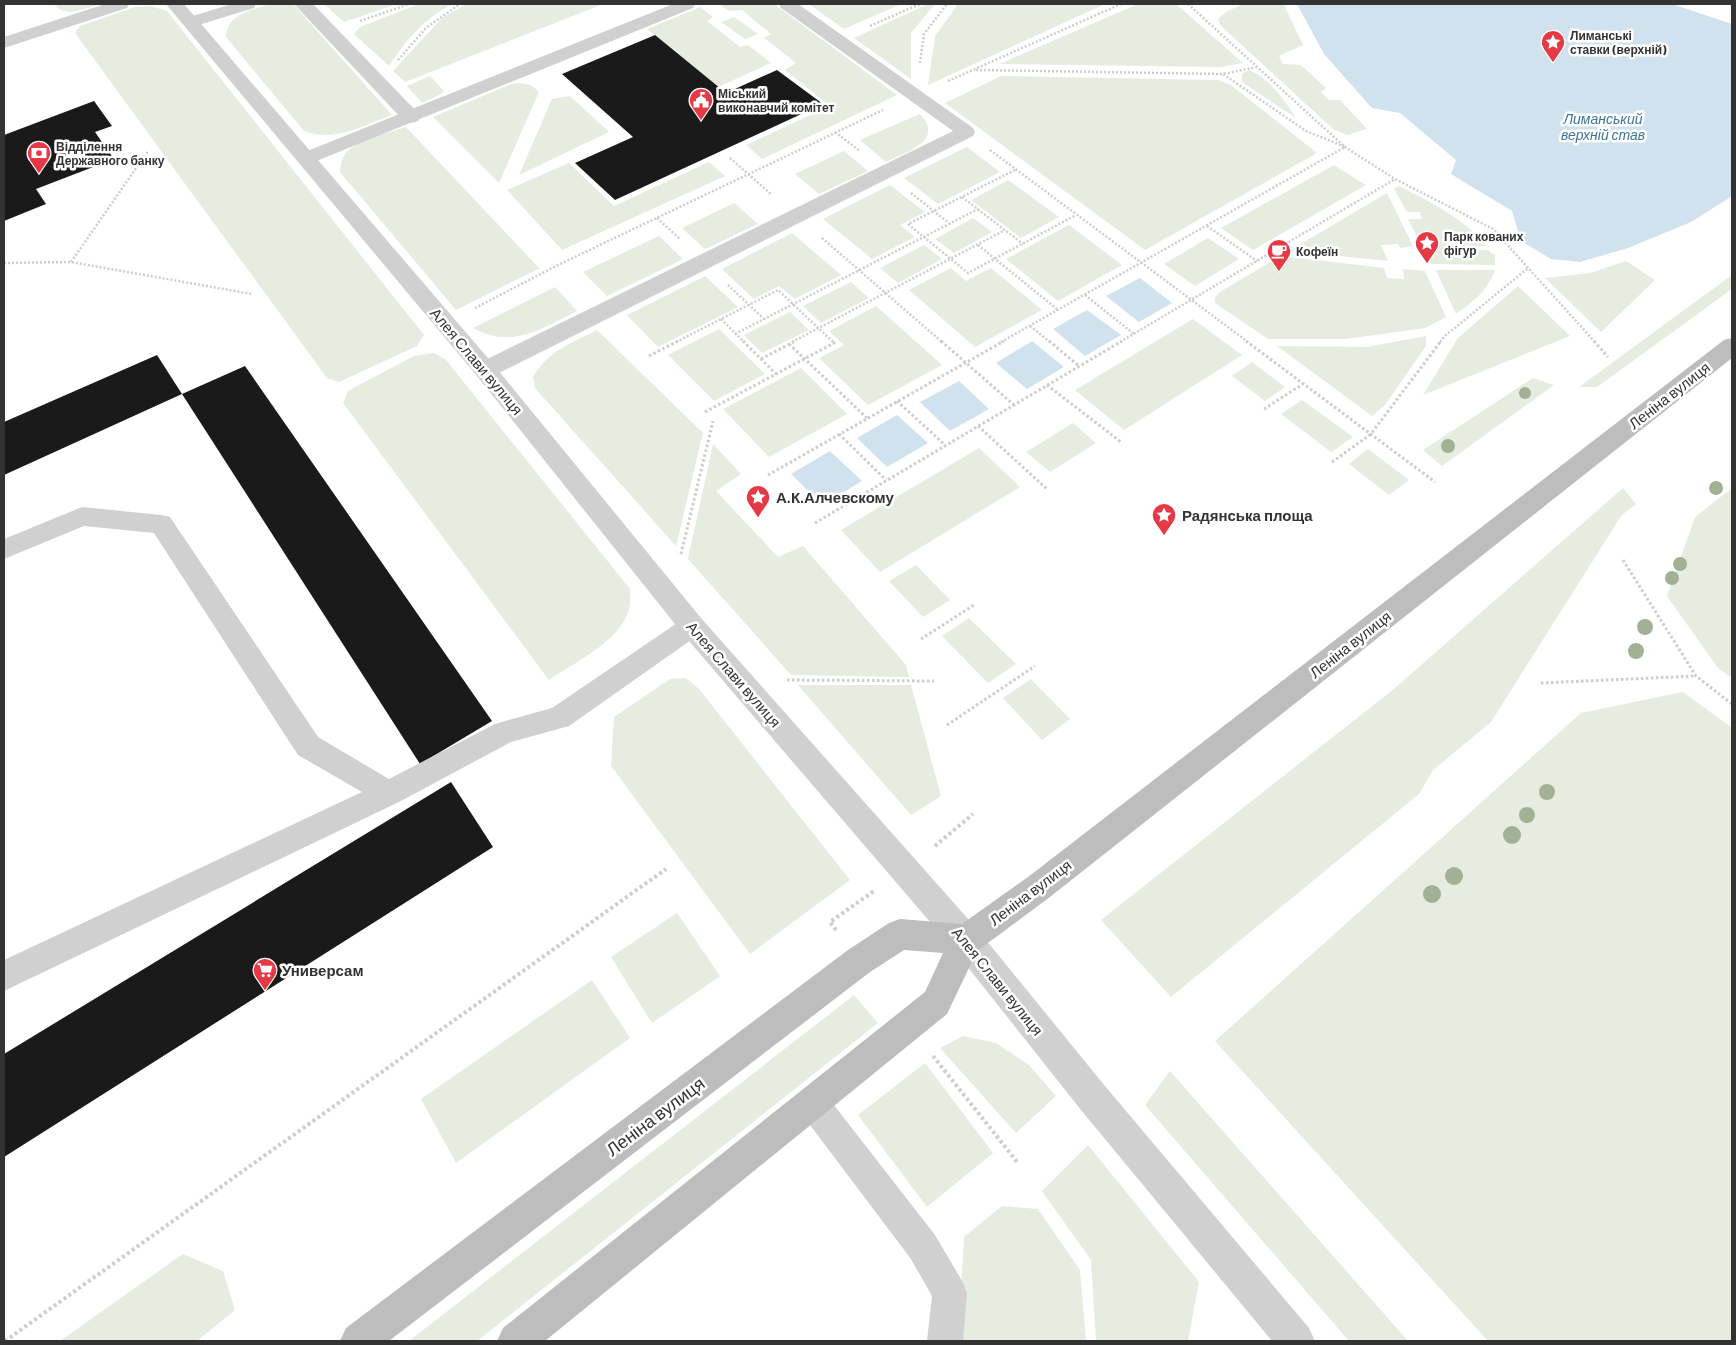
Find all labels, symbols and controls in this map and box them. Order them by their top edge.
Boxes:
place label: Лиманські ставки (верхній) [1570,28,1667,57]
place icon: Лиманські ставки (верхній) [1540,29,1566,63]
place label: Міський виконавчий комітет [718,86,835,114]
public building icon: Міський виконавчий комітет [688,87,714,121]
water label: Лиманський верхній став [1561,110,1645,143]
place label: Відділення Державного банку [56,139,165,168]
bank icon: Відділення Державного банку [26,140,52,174]
place label: Парк кованих фігур [1444,229,1524,258]
place icon: Парк кованих фігур [1414,230,1440,264]
cafe icon: Кофеїн [1266,238,1292,272]
place label: Кофеїн [1296,244,1338,259]
street label: Алея Слави вулиця [427,304,527,418]
street label: Леніна вулиця [1625,358,1713,432]
place icon: А.К.Алчевскому [745,484,771,518]
place label: А.К.Алчевскому [776,488,894,506]
place icon: Радянська площа [1151,502,1177,536]
place label: Радянська площа [1182,506,1313,524]
street label: Леніна вулиця [1306,607,1394,681]
street label: Алея Слави вулиця [683,617,785,731]
street label: Леніна вулиця [985,855,1075,929]
street label: Алея Слави вулиця [949,923,1047,1039]
supermarket icon: Универсам [252,957,278,991]
place label: Универсам [282,961,364,979]
street label: Леніна вулиця [601,1072,709,1160]

